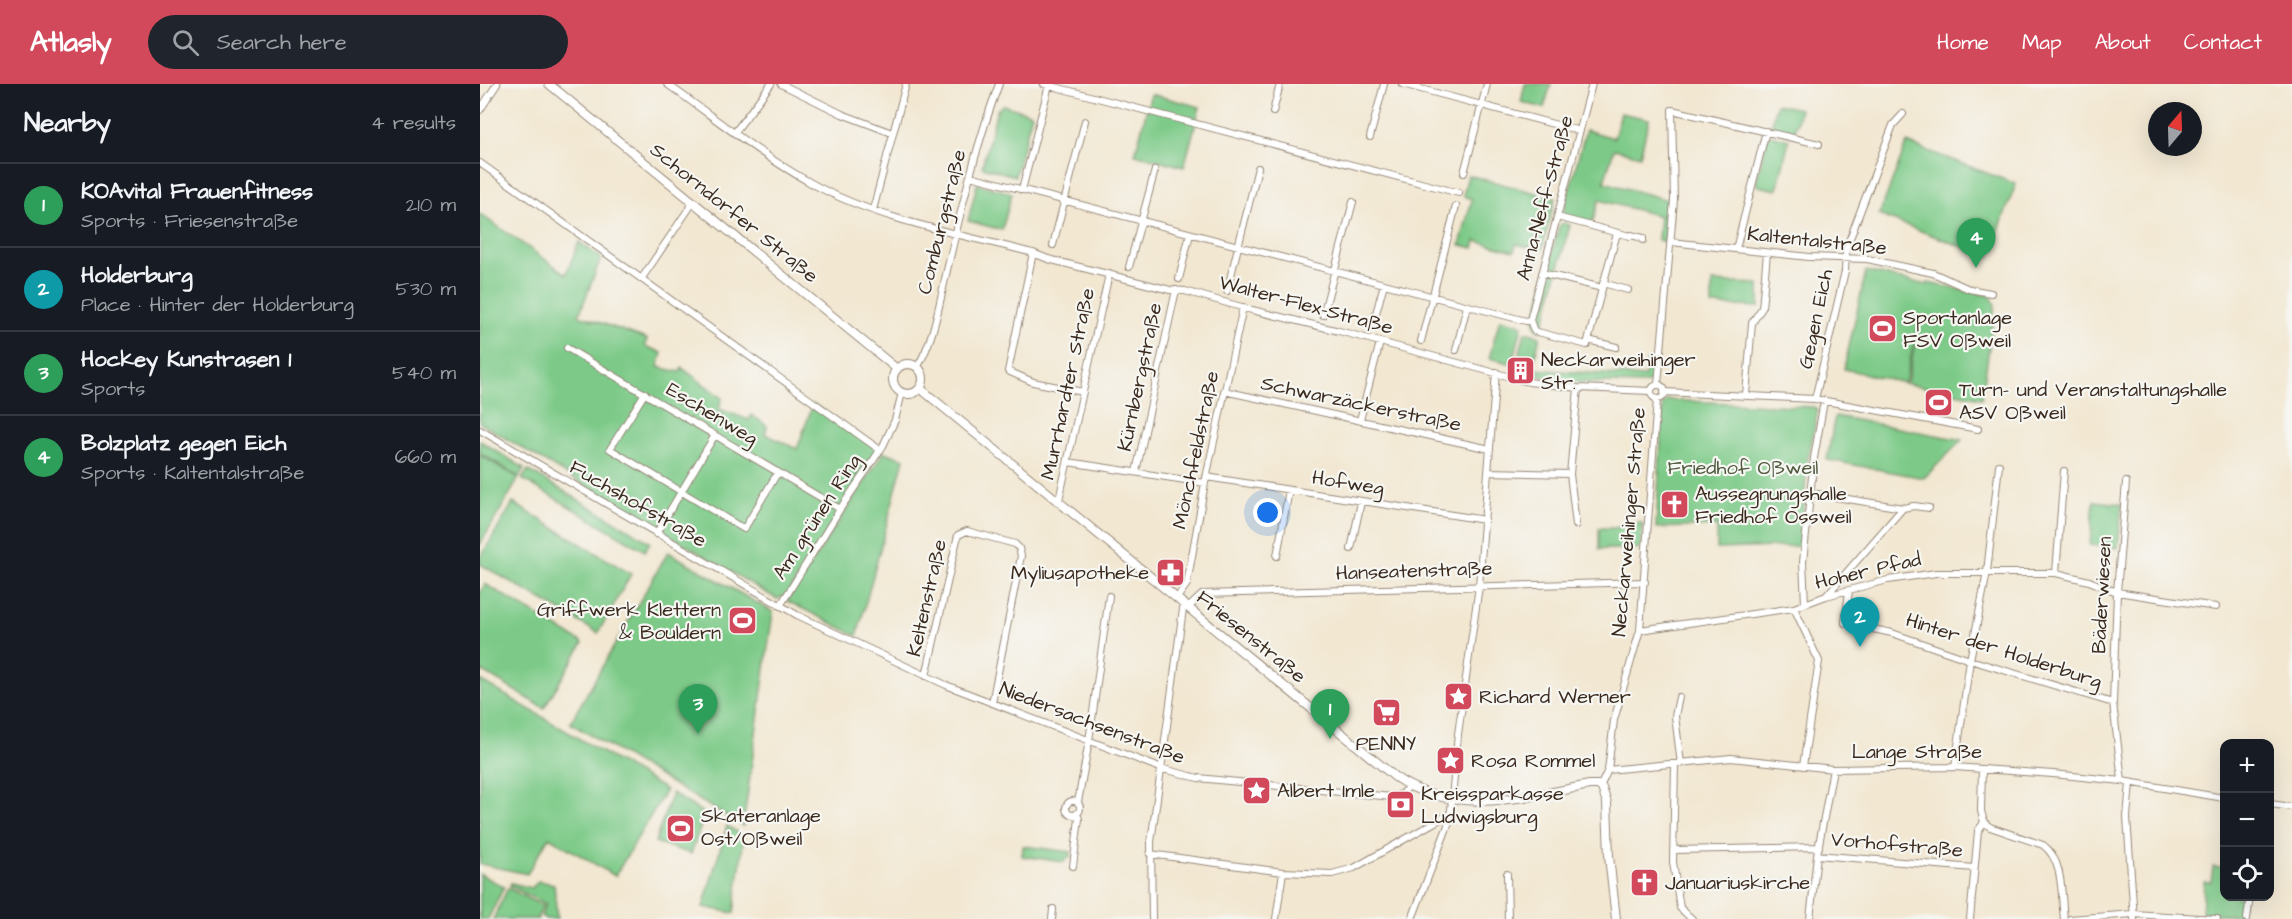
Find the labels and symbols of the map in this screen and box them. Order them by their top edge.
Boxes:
north arrow [2148,102,2202,156]
street label: Anna-Neff-Straße [1510,112,1581,284]
street label: Schorndorfer Straße [644,136,824,290]
street label: Comburgstraße [911,147,975,297]
pin: 4 [1956,218,1996,268]
street label: Kaltentalstraße [1746,220,1888,262]
street label: Gegen Eich [1792,266,1841,372]
street label: Walter-Flex-Straße [1216,268,1396,342]
street label: Murrhardter Straße [1034,285,1102,482]
street label: Kürnbergstraße [1111,300,1170,454]
place label: Sportanlage FSV Oßweil [1903,304,2012,355]
sports icon: Sportanlage FSV Oßweil [1866,313,1898,345]
place label: Neckarweihinger Str. [1541,346,1696,397]
building icon: Neckarweihinger Str. [1504,355,1536,387]
street label: Mönchfeldstraße [1166,368,1226,532]
street label: Schwarzäckerstraße [1258,369,1464,439]
street label: Eschenweg [660,376,763,453]
place label: Turn- und Veranstaltungshalle ASV Oßweil [1959,376,2227,427]
sports icon: Turn- und Veranstaltungshalle ASV Oßweil [1922,386,1954,418]
street label: Neckarweihinger Straße [1605,406,1654,638]
street label: Am grünen Ring [766,449,869,586]
street label: Fuchshofstraße [564,453,712,555]
park label: Friedhof Oßweil [1668,454,1818,482]
street label: Hofweg [1310,463,1386,503]
place label: Aussegnungshalle Friedhof Ossweil [1695,480,1852,531]
church icon: Aussegnungshalle Friedhof Ossweil [1658,489,1690,521]
your location [1253,498,1282,527]
street label: Bäderwiesen [2085,536,2119,654]
street label: Keltenstraße [900,537,954,659]
street label: Hoher Pfad [1812,545,1924,597]
street label: Hanseatenstraße [1335,554,1493,588]
pharmacy icon: Myliusapotheke [1154,557,1186,589]
place label: Myliusapotheke [1011,559,1149,588]
street label: Friesenstraße [1190,584,1312,690]
place label: Griffwerk Klettern & Bouldern [537,596,721,647]
pin: 2 [1840,598,1880,647]
sports icon: Griffwerk Klettern & Bouldern [726,605,758,637]
street label: Hinter der Holderburg [1902,606,2106,697]
street label: Niedersachsenstraße [995,675,1189,771]
place icon: Richard Werner [1442,681,1474,713]
place label: Richard Werner [1479,683,1631,711]
pin: 3 [678,684,718,734]
pin: 1 [1310,690,1350,739]
supermarket icon: PENNY [1370,697,1402,729]
place label: PENNY [1356,730,1416,758]
street label: Lange Straße [1852,738,1982,767]
place icon: Rosa Rommel [1434,745,1466,777]
place label: Rosa Rommel [1471,747,1595,775]
place icon: Albert Imle [1240,775,1272,807]
place label: Albert Imle [1277,777,1375,805]
place label: Kreissparkasse Ludwigsburg [1421,780,1564,832]
bank icon: Kreissparkasse Ludwigsburg [1384,789,1416,821]
place label: Skateranlage Ost/Oßweil [701,802,821,853]
sports icon: Skateranlage Ost/Oßweil [664,812,696,844]
street label: Vorhofstraße [1830,825,1964,865]
church icon: Januariuskirche [1628,867,1660,899]
place label: Januariuskirche [1665,869,1810,897]

